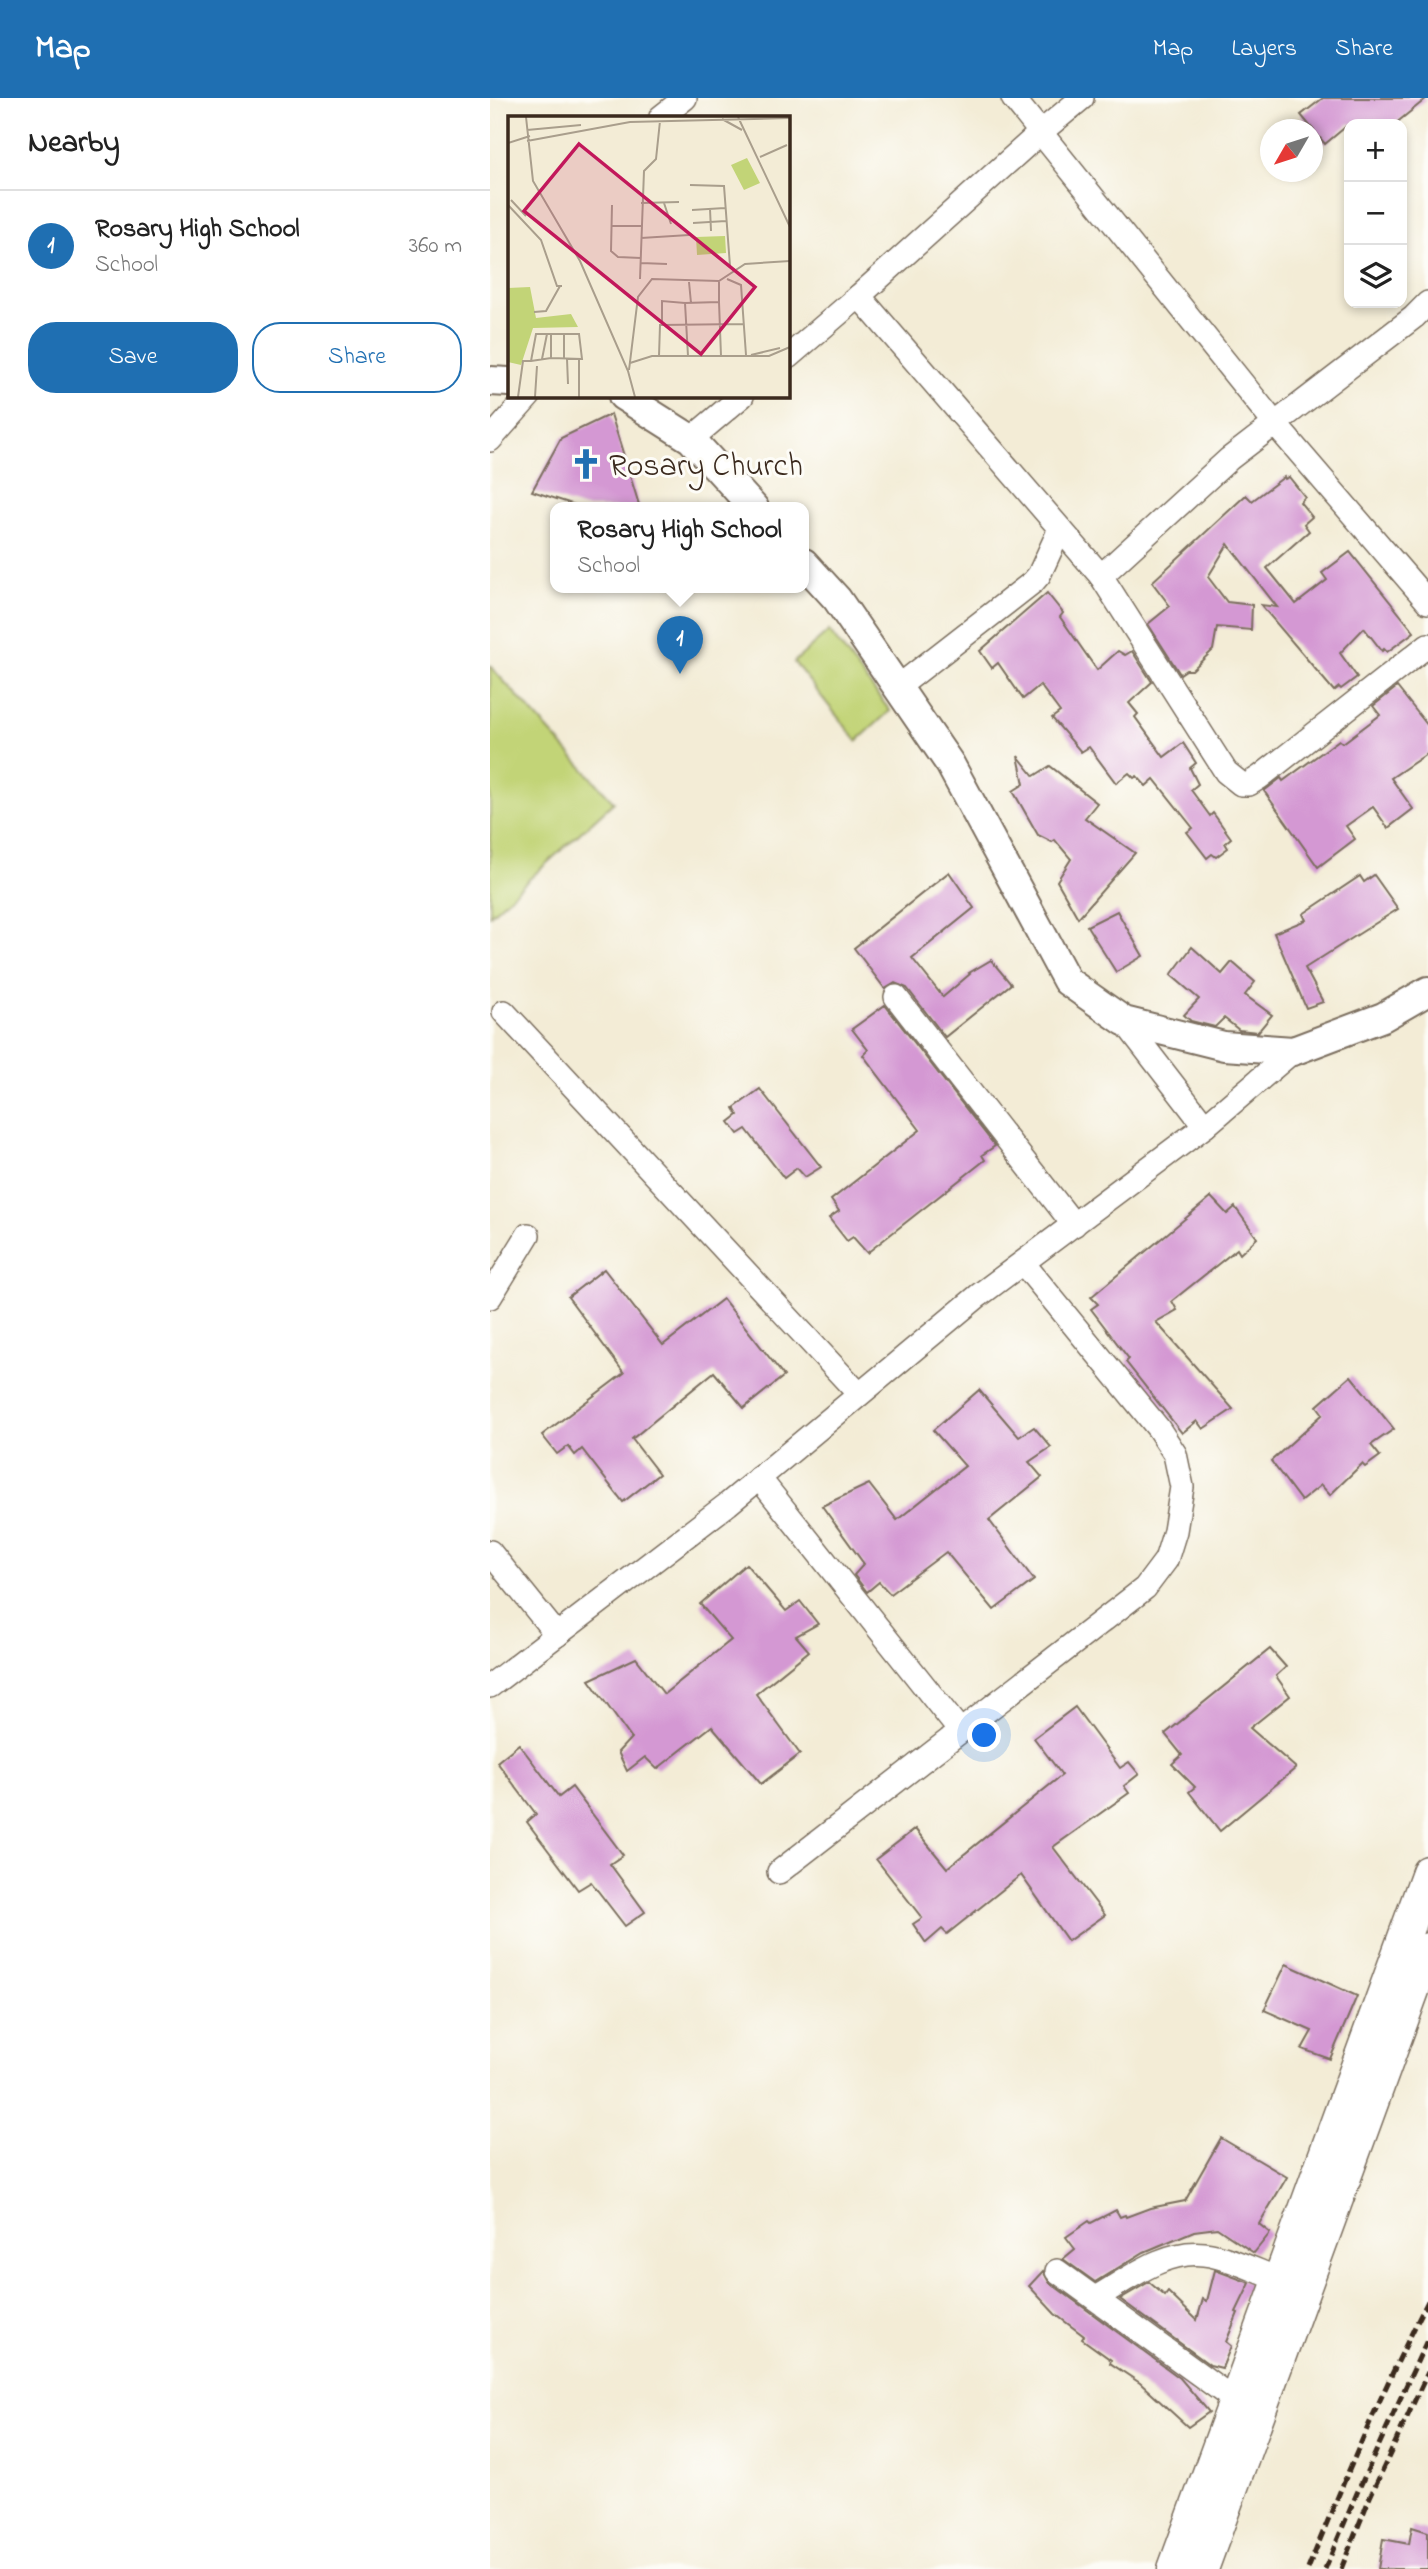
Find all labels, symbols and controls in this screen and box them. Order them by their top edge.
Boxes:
text: Map [35,25,91,73]
text: Map [1153,32,1193,67]
text: Layers [1231,32,1297,67]
text: Share [1335,32,1393,67]
inset map [508,116,789,397]
north arrow [1260,119,1323,182]
map controls [1344,119,1407,308]
button: + [1344,119,1407,182]
text: Nearby [28,122,120,166]
button: − [1344,182,1407,245]
text: Rosary High School [95,211,300,249]
text: 1 [47,230,55,263]
text: 360 m [409,230,462,263]
button: layers [1344,245,1407,308]
text: School [95,249,158,282]
button: Save [28,322,238,393]
button: Share [252,322,462,393]
place label: Rosary Church [609,444,803,491]
church icon: Rosary Church [569,447,603,481]
popup [550,502,809,593]
text: Rosary High School [577,512,782,550]
text: School [577,550,640,583]
pin: 1 [657,616,703,674]
your location [967,1718,1001,1752]

